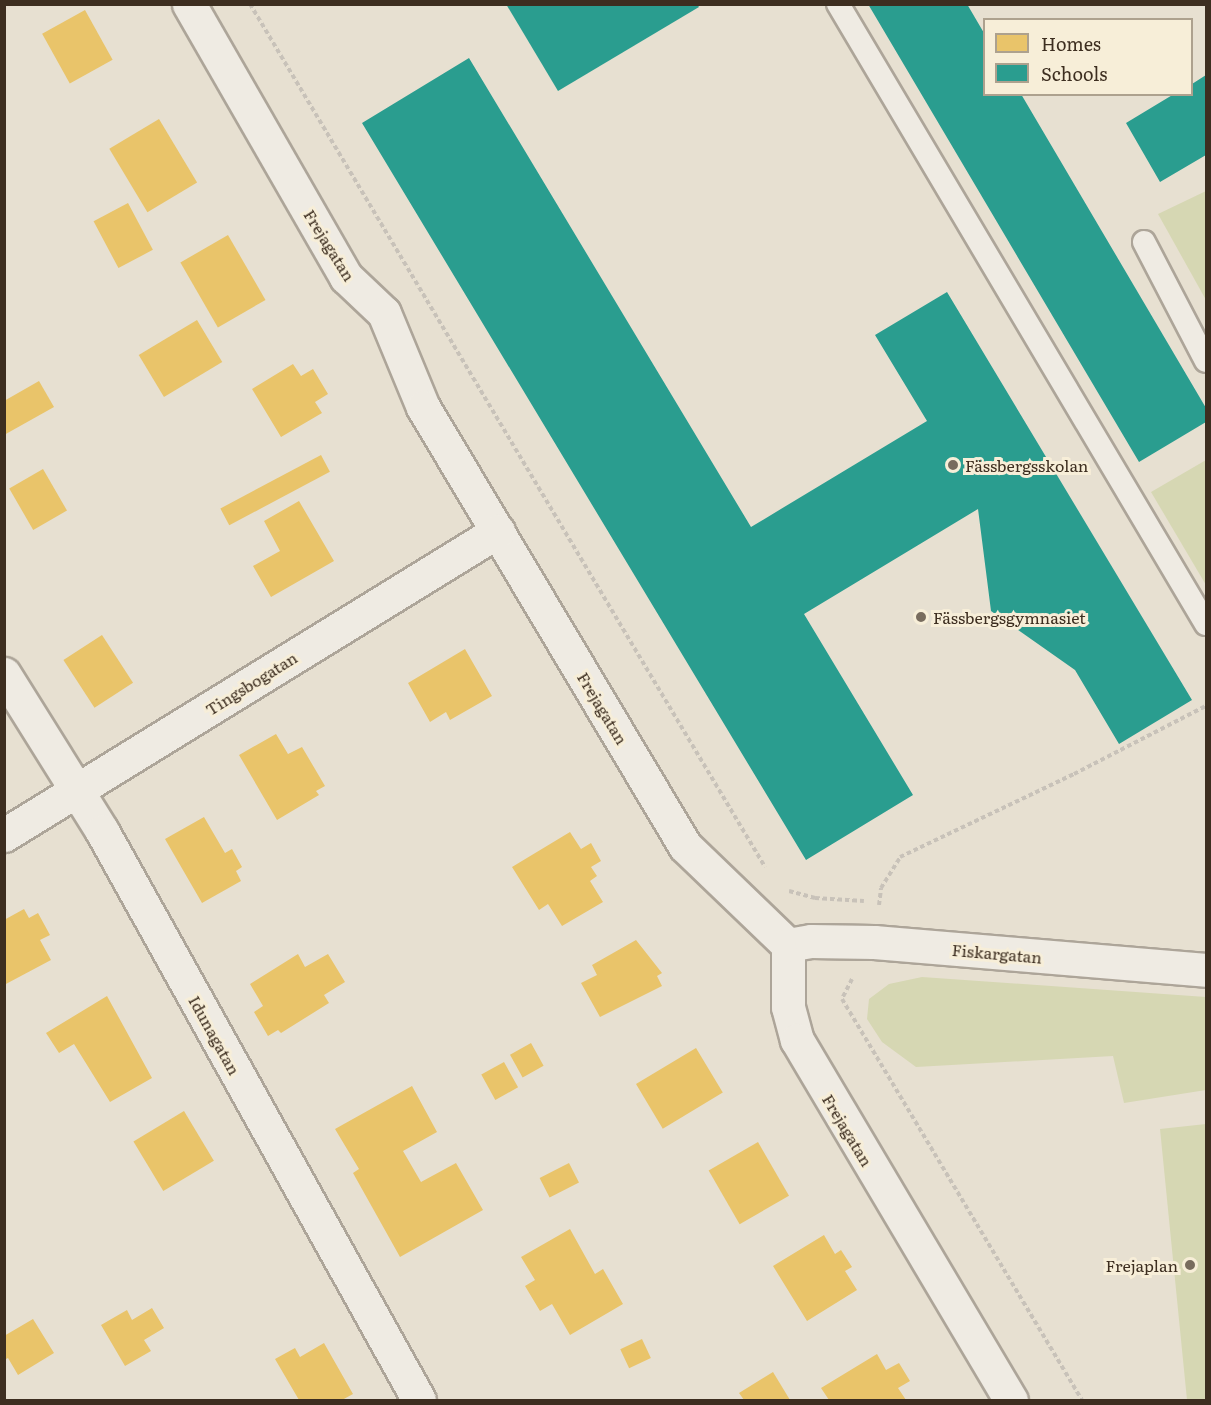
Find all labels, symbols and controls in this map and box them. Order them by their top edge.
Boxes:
legend [983,18,1193,96]
text: Homes [1041,30,1101,57]
text: Schools [1041,60,1107,87]
street label: Frejagatan [300,206,360,284]
place label: Fässbergsskolan [965,455,1088,475]
marker: Fässbergsskolan [946,458,960,472]
place label: Fässbergsgymnasiet [933,607,1086,627]
marker: Fässbergsgymnasiet [914,610,928,624]
street label: Tingsbogatan [202,647,300,719]
street label: Frejagatan [574,668,632,748]
street label: Fiskargatan [951,939,1043,967]
street label: Idunagatan [185,992,245,1078]
street label: Frejagatan [819,1090,877,1170]
place label: Frejaplan [1106,1255,1178,1275]
marker: Frejaplan [1183,1258,1197,1272]

